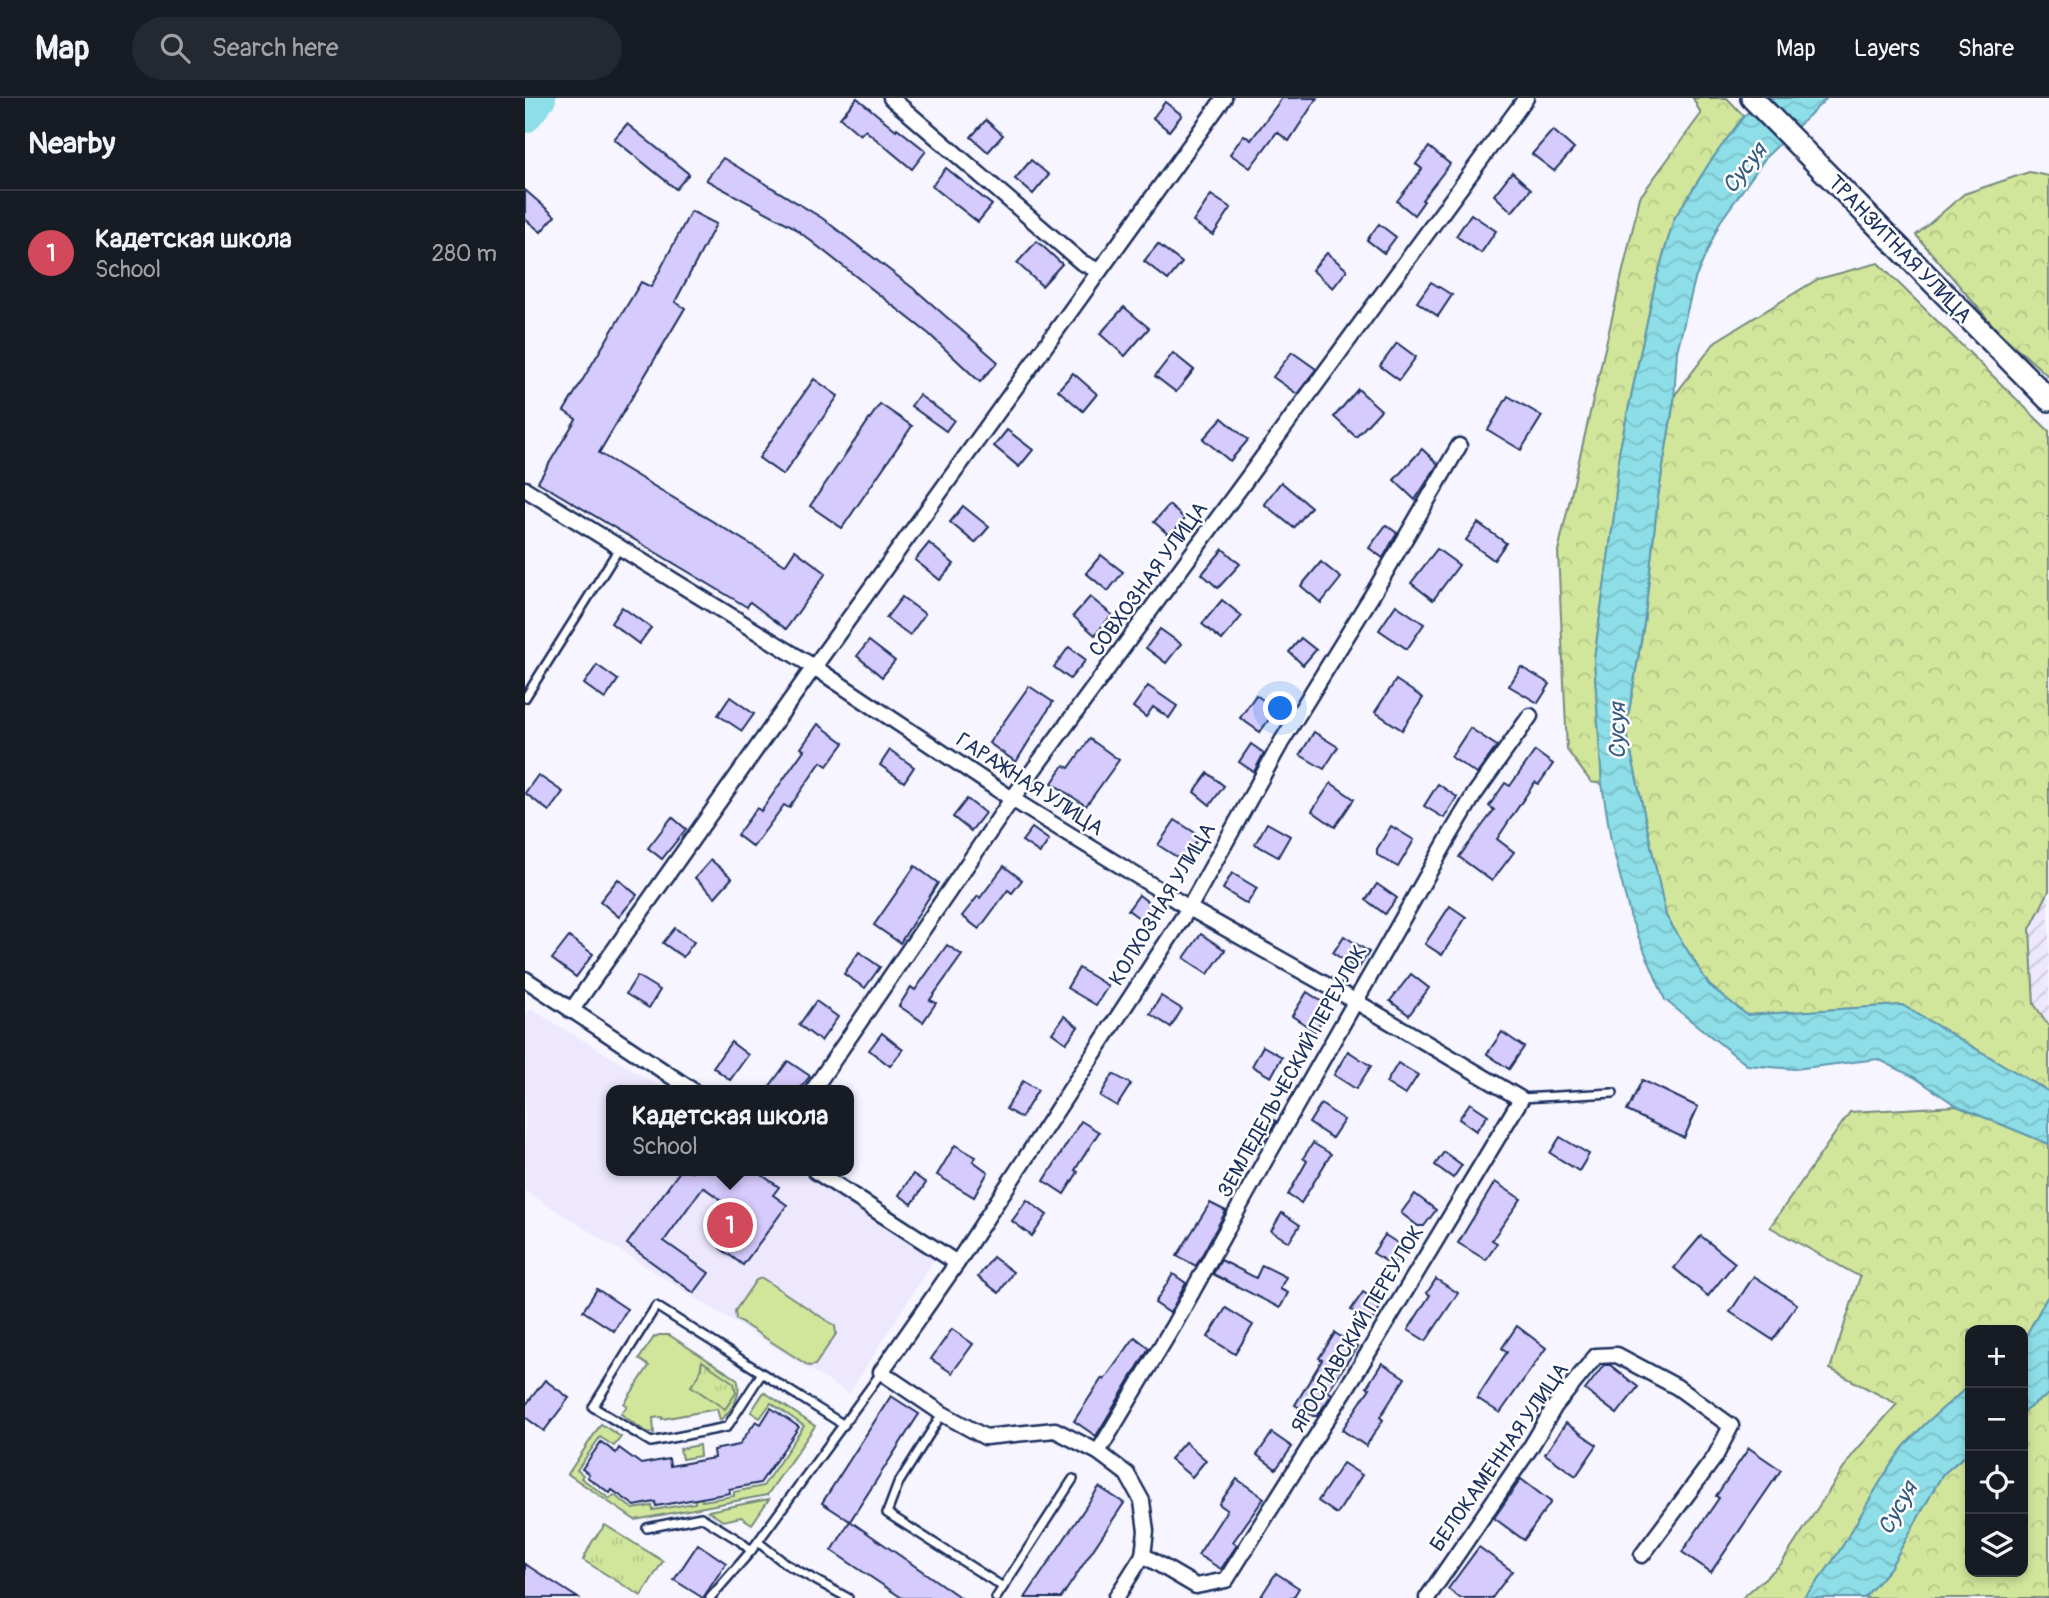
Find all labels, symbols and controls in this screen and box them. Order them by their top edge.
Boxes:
search box [132,17,622,80]
text: Map [35,28,90,69]
icon: search [156,29,194,67]
text: Search here [212,32,339,64]
text: Map [1776,34,1816,63]
text: Layers [1854,34,1920,63]
text: Share [1958,34,2014,63]
text: Nearby [28,125,115,162]
water label: Сусуя [1716,135,1775,199]
street label: ТРАНЗИТНАЯ УЛИЦА [1822,170,1977,329]
text: Кадетская школа [95,223,292,255]
text: 1 [47,239,56,268]
text: 280 m [431,239,497,268]
text: School [95,255,161,284]
street label: СОВХОЗНАЯ УЛИЦА [1083,496,1214,662]
your location [1263,691,1297,725]
water label: Сусуя [1603,701,1632,759]
street label: ГАРАЖНАЯ УЛИЦА [951,727,1109,842]
street label: КОЛХОЗНАЯ УЛИЦА [1103,818,1222,991]
street label: ЗЕМЛЕДЕЛЬЧЕСКИЙ ПЕРЕУЛОК [1212,940,1373,1202]
popup [606,1085,854,1176]
text: Кадетская школа [632,1100,828,1132]
text: School [632,1132,698,1161]
pin: 1 [707,1199,753,1251]
street label: ЯРОСЛАВСКИЙ ПЕРЕУЛОК [1285,1221,1430,1438]
map controls [1965,1325,2028,1577]
button: + [1965,1325,2028,1388]
street label: БЕЛОКАМЕННАЯ УЛИЦА [1424,1358,1575,1557]
button: − [1965,1388,2028,1451]
button: locate [1965,1451,2028,1514]
water label: Сусуя [1871,1475,1925,1540]
button: layers [1965,1514,2028,1577]

